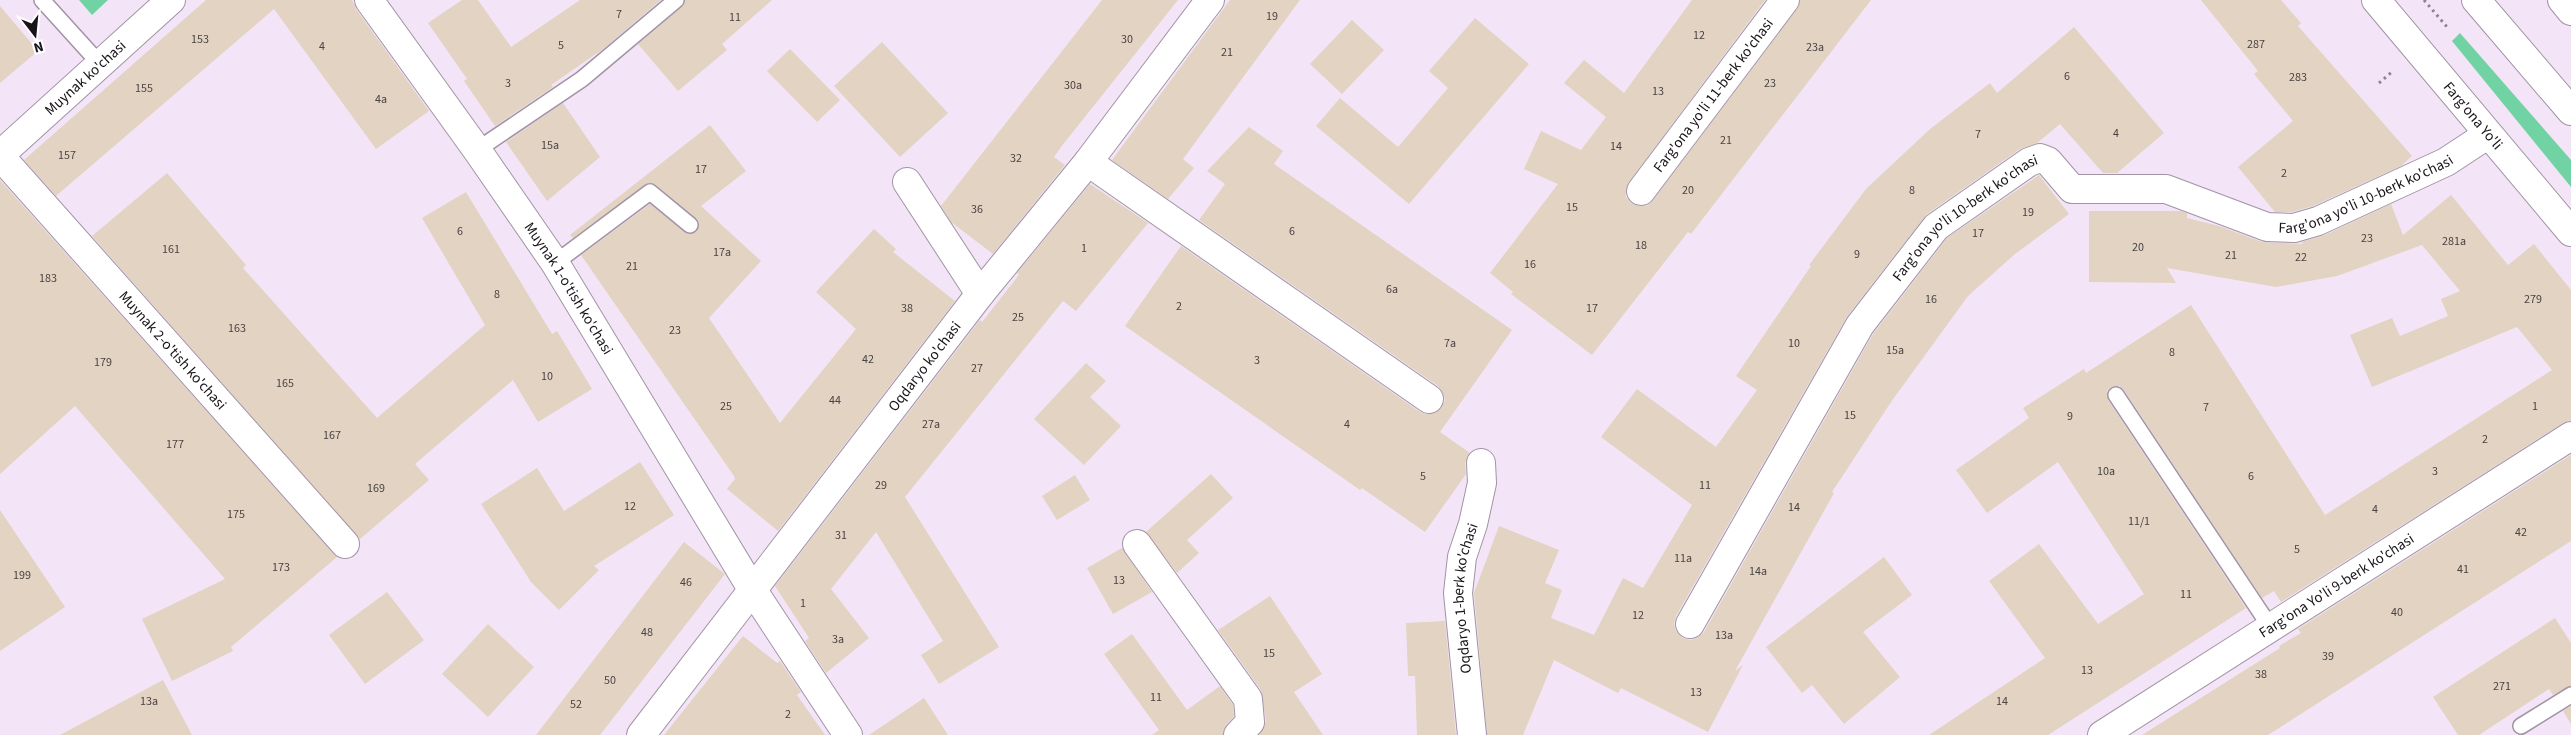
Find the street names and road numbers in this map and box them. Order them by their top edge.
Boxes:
street label: Farg'ona yo'li 11-berk ko'chasi [1649,14,1779,177]
street label: Muynak ko'chasi [40,36,131,121]
street label: Farg'ona Yo'li [2438,77,2507,154]
street label: Farg'ona yo'li 10-berk ko'chasi [1888,150,2041,286]
street label: Farg'ona yo'li 10-berk ko'chasi [2278,150,2458,239]
street label: Muynak 1-o'tish ko'chasi [519,218,618,359]
street label: Muynak 2-o'tish ko'chasi [114,287,231,415]
street label: Oqdaryo ko'chasi [883,317,966,416]
street label: Oqdaryo 1-berk ko'chasi [1448,520,1484,674]
street label: Farg'ona Yo'li 9-berk ko'chasi [2255,529,2418,643]

